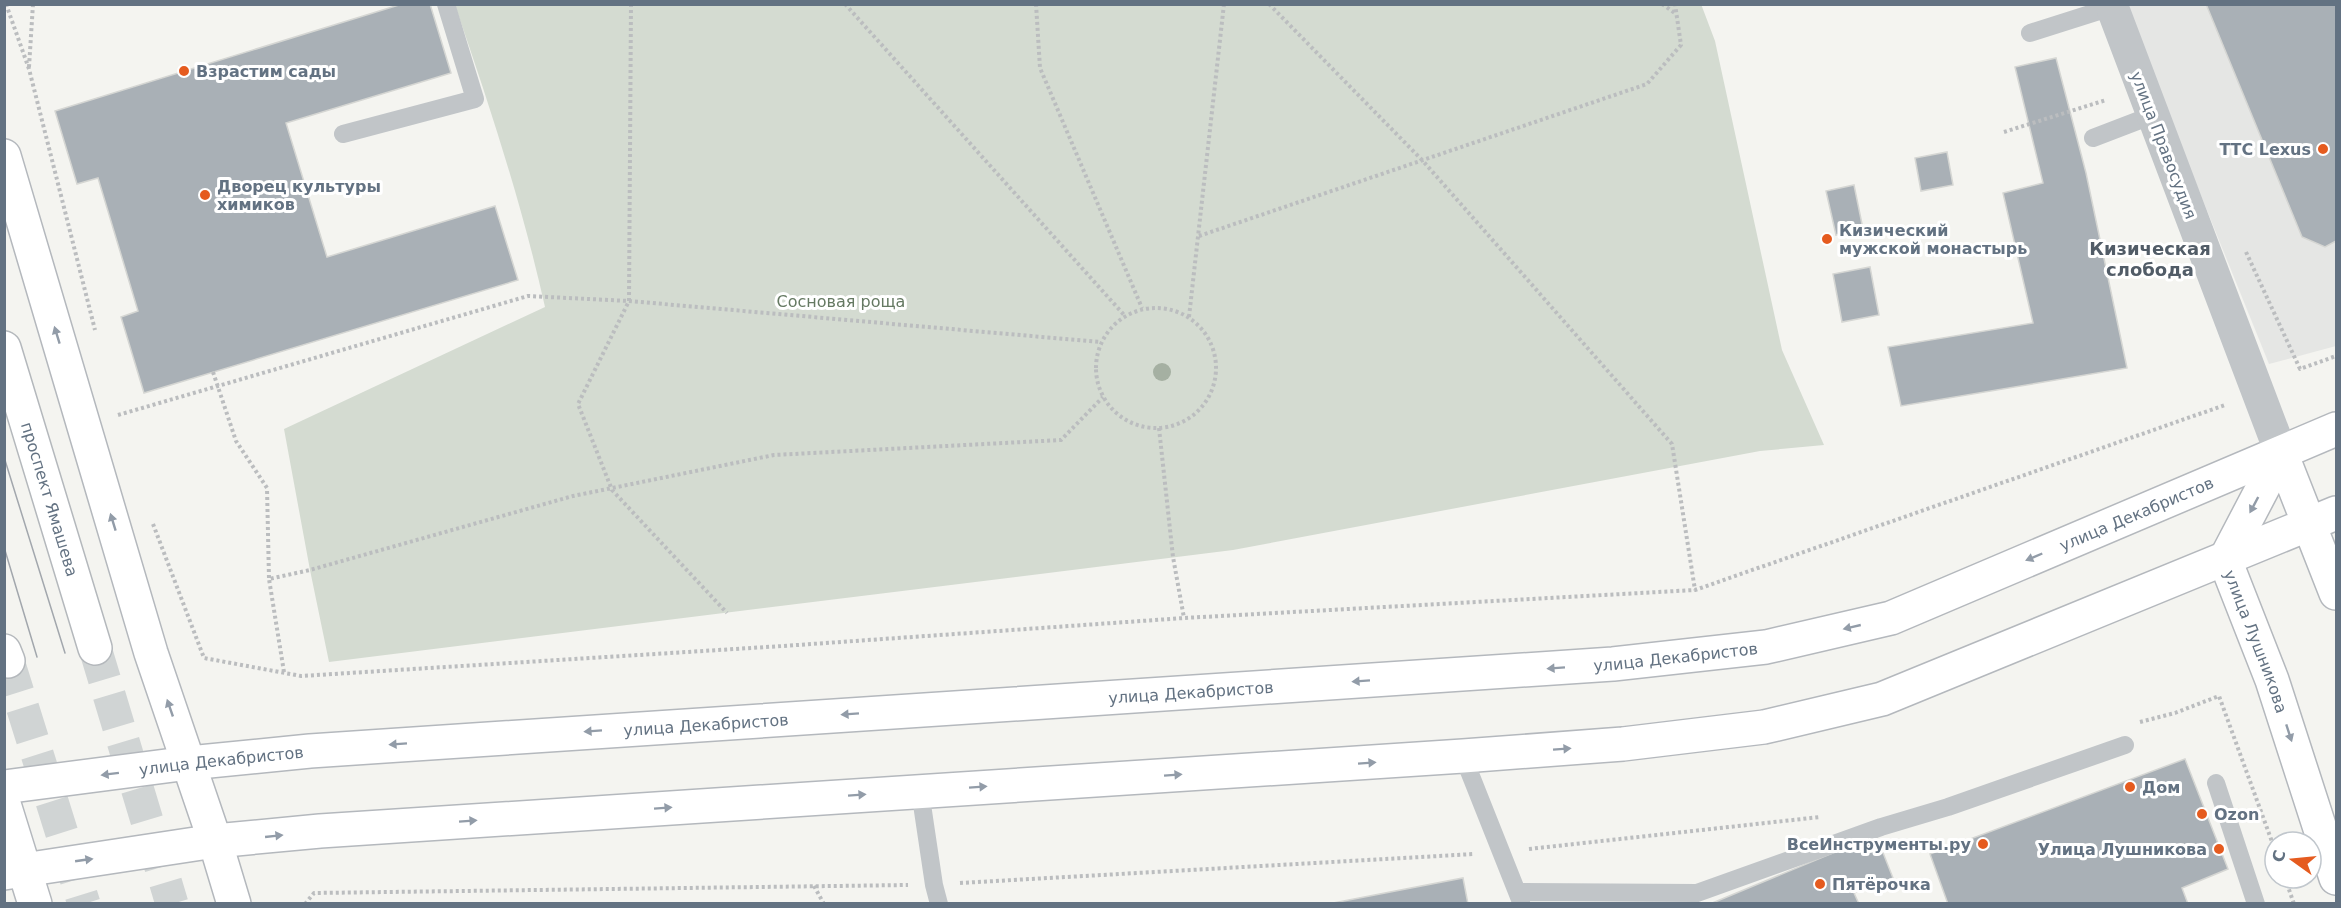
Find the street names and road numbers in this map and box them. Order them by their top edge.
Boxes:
street label: улица Правосудия [2127,69,2200,222]
street label: проспект Ямашева [17,420,82,579]
street label: улица Декабристов [2057,473,2217,555]
street label: улица Лушникова [2220,567,2291,716]
street label: улица Декабристов [1593,639,1759,675]
street label: улица Декабристов [1108,678,1274,708]
street label: улица Декабристов [623,710,789,740]
street label: улица Декабристов [138,743,305,779]

